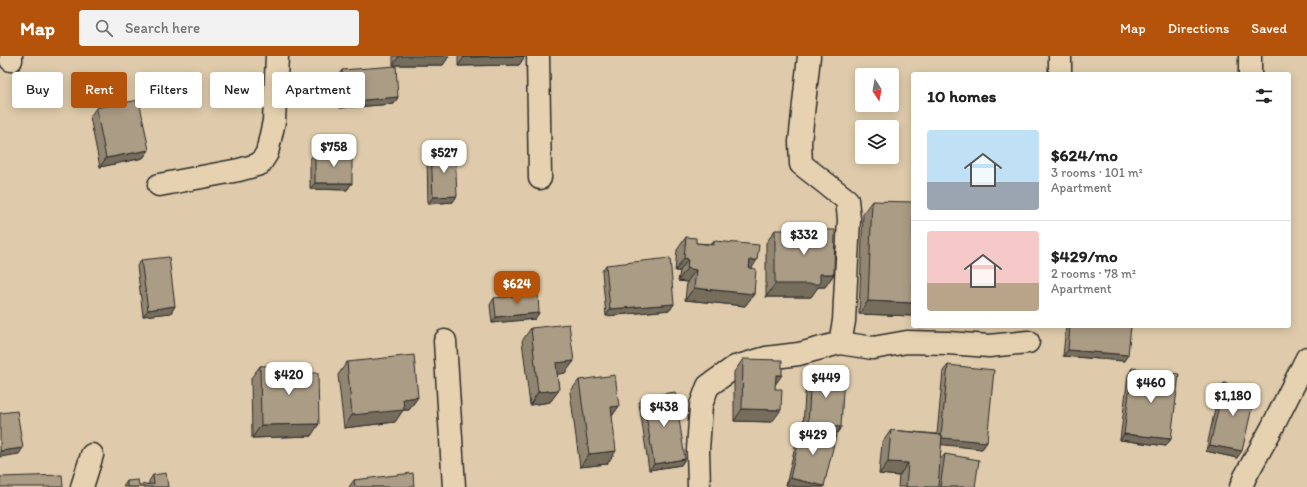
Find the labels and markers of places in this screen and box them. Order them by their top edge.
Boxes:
pin: $758 [310,134,358,168]
pin: $527 [420,140,468,174]
pin: $332 [780,222,828,256]
pin: $624 [493,271,541,305]
pin: $420 [265,362,313,396]
pin: $449 [802,365,850,399]
pin: $460 [1127,370,1175,404]
pin: $1,180 [1200,383,1266,417]
pin: $438 [640,394,688,428]
pin: $429 [789,422,837,456]

